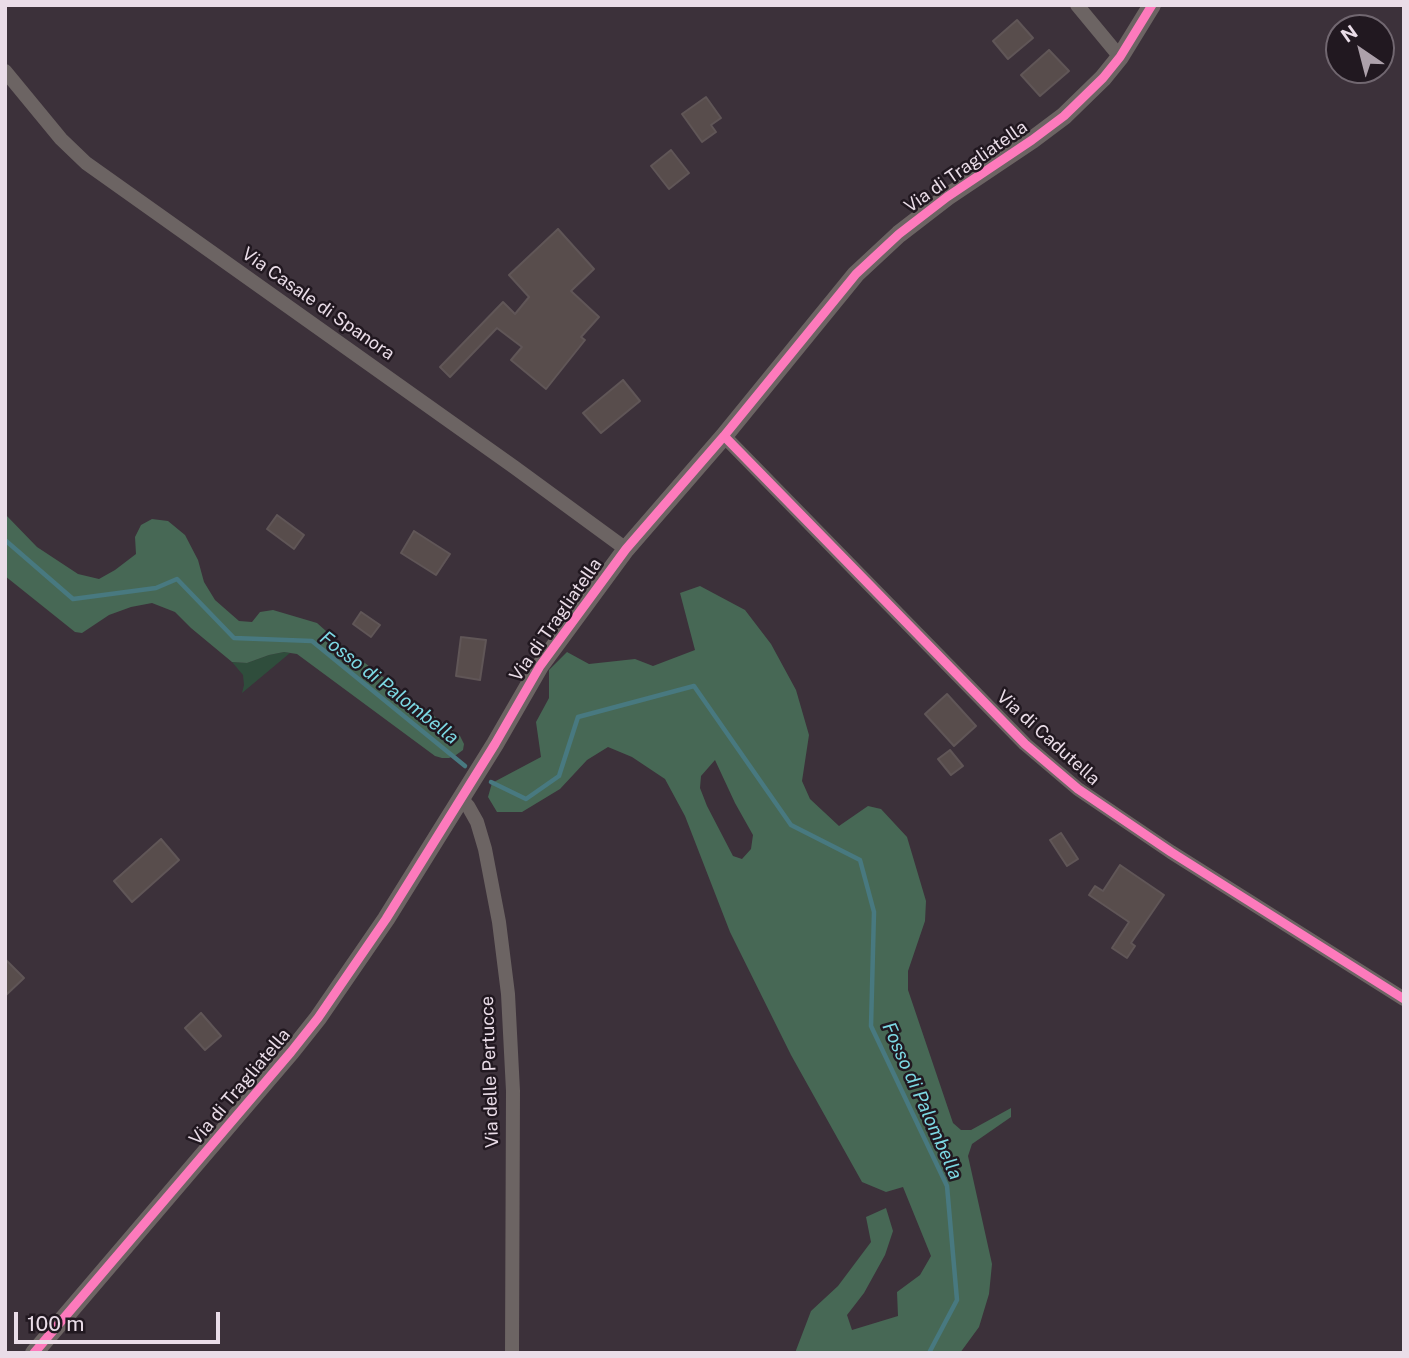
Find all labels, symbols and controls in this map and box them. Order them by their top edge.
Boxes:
north arrow [1325,14,1395,84]
text: N [1337,20,1361,47]
street label: Via di Tragliatella [900,116,1032,218]
street label: Via Casale di Spanora [238,243,398,365]
street label: Via di Tragliatella [505,554,607,686]
water label: Fosso di Palombella [315,627,463,749]
street label: Via di Cadutella [992,686,1104,790]
street label: Via delle Pertucce [477,996,503,1148]
water label: Fosso di Palombella [877,1019,967,1183]
street label: Via di Tragliatella [185,1024,295,1150]
scale bar [18,1298,224,1342]
text: 100 m [27,1311,84,1336]

